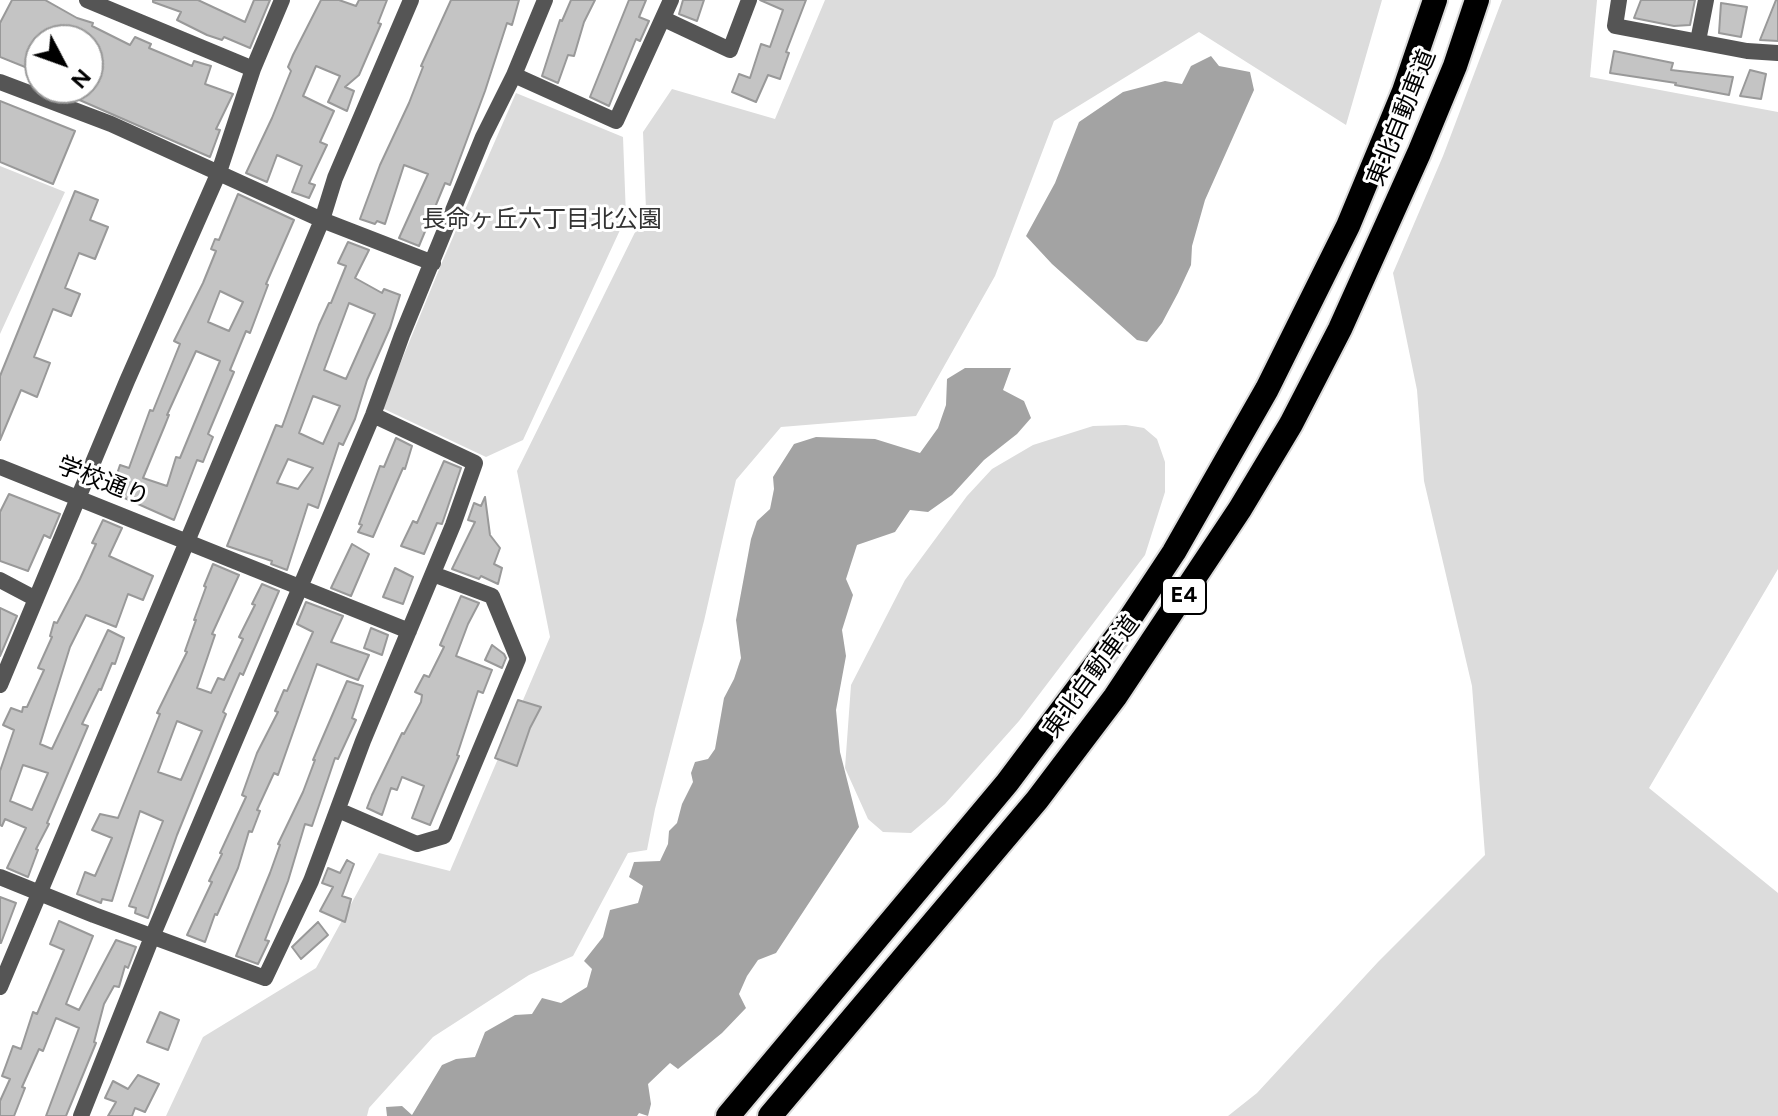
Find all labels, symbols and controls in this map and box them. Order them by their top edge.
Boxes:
north arrow [24,24,104,104]
street label: 東北自動車道 [1362,46,1442,190]
text: N [65,63,97,94]
park label: 長命ヶ丘六丁目北公園 [422,206,662,234]
street label: 学校通り [53,451,153,513]
road number: E4 [1162,578,1206,614]
street label: 東北自動車道 [1038,610,1146,744]

